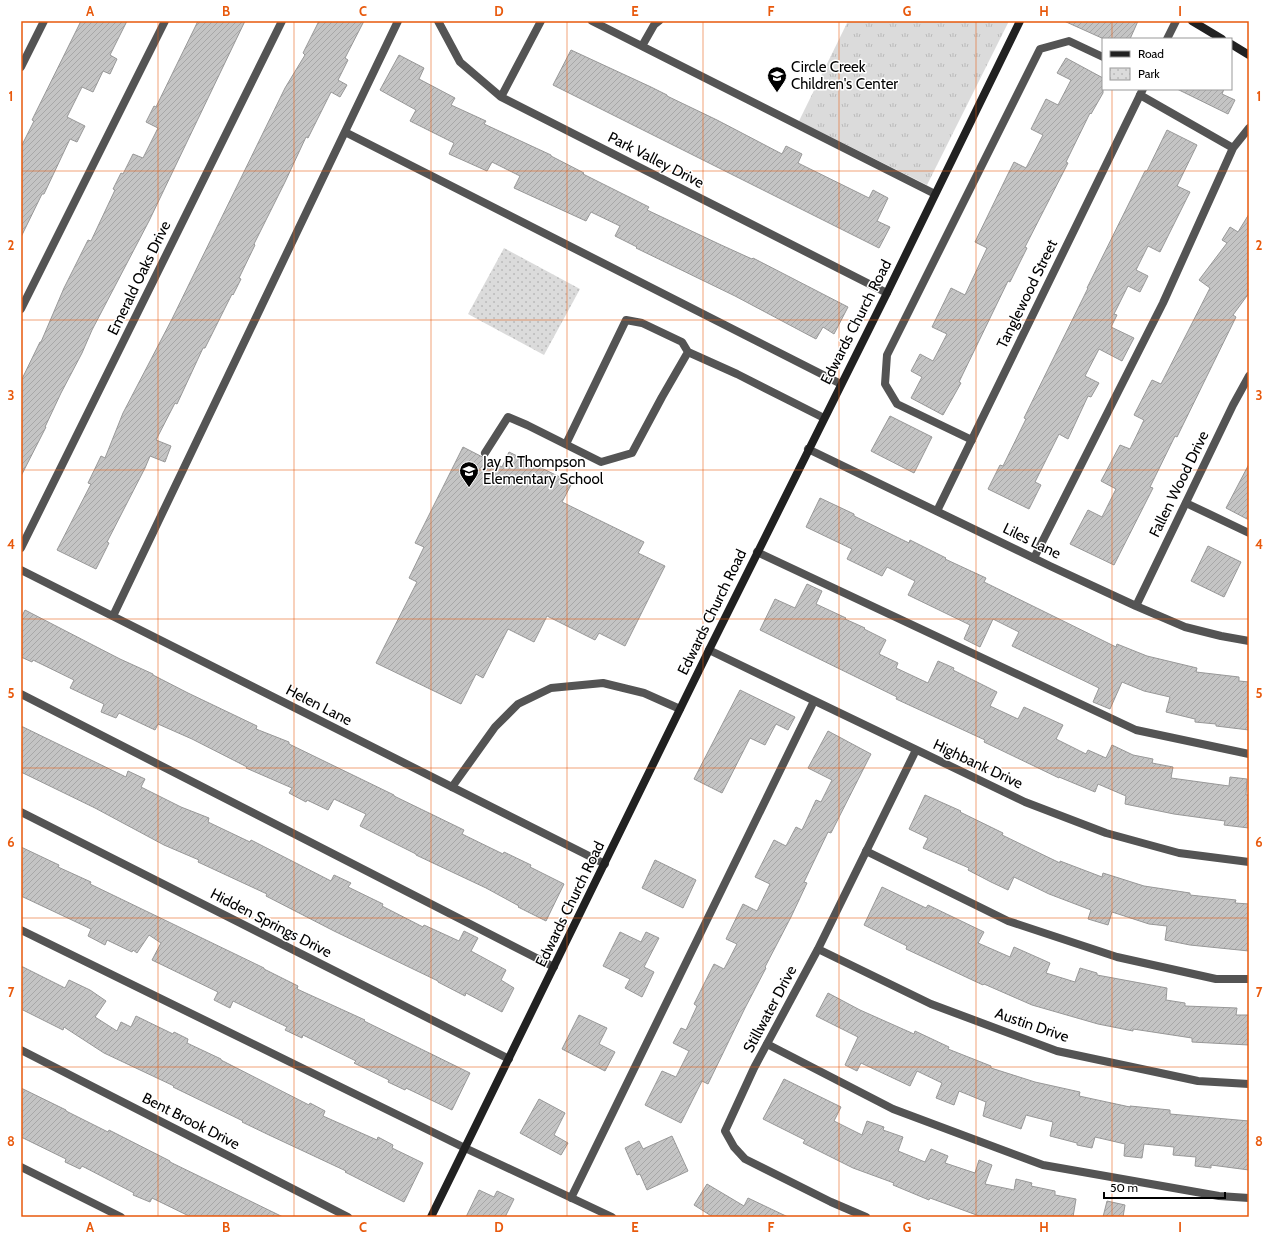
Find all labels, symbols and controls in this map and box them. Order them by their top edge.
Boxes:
text: A [86,3,95,19]
text: B [222,3,230,19]
text: C [359,3,367,19]
text: D [494,3,504,19]
text: E [631,3,639,19]
text: F [768,3,775,19]
text: G [903,3,912,19]
text: H [1039,3,1049,19]
text: I [1178,3,1182,19]
legend [1102,38,1232,90]
text: Road [1138,46,1164,61]
place label: Circle Creek Children's Center [791,58,898,93]
school or university icon: Circle Creek Children's Center [766,65,788,93]
text: Park [1138,66,1160,81]
text: 1 [9,88,13,104]
text: 1 [1257,88,1261,104]
street label: Park Valley Drive [605,128,707,192]
street label: Emerald Oaks Drive [104,218,175,338]
text: 2 [8,237,15,253]
street label: Tanglewood Street [993,237,1061,351]
text: 2 [1256,237,1263,253]
street label: Edwards Church Road [817,257,895,387]
text: 3 [7,387,15,403]
text: 3 [1255,387,1263,403]
street label: Fallen Wood Drive [1145,428,1213,540]
place label: Jay R Thompson Elementary School [482,453,604,488]
school or university icon: Jay R Thompson Elementary School [458,460,480,488]
street label: Liles Lane [1000,519,1064,563]
text: 4 [7,536,15,552]
text: 4 [1255,536,1263,552]
street label: Edwards Church Road [674,546,750,678]
street label: Helen Lane [283,681,355,729]
text: 5 [8,685,15,701]
text: 5 [1256,685,1263,701]
street label: Highbank Drive [930,735,1026,793]
text: 6 [7,834,15,850]
text: 6 [1255,834,1263,850]
street label: Edwards Church Road [532,838,608,970]
street label: Hidden Springs Drive [207,885,335,962]
street label: Stillwater Drive [740,962,801,1056]
text: 7 [8,984,15,1000]
text: 7 [1256,984,1263,1000]
street label: Austin Drive [993,1004,1072,1046]
street label: Bent Brook Drive [139,1089,243,1153]
text: 8 [7,1133,15,1149]
text: 8 [1255,1133,1263,1149]
scale bar [1104,1174,1225,1200]
text: 50 m [1110,1180,1138,1195]
text: A [86,1219,95,1235]
text: B [222,1219,230,1235]
text: C [359,1219,367,1235]
text: D [494,1219,504,1235]
text: E [631,1219,639,1235]
text: F [768,1219,775,1235]
text: G [903,1219,912,1235]
text: H [1039,1219,1049,1235]
text: I [1178,1219,1182,1235]

